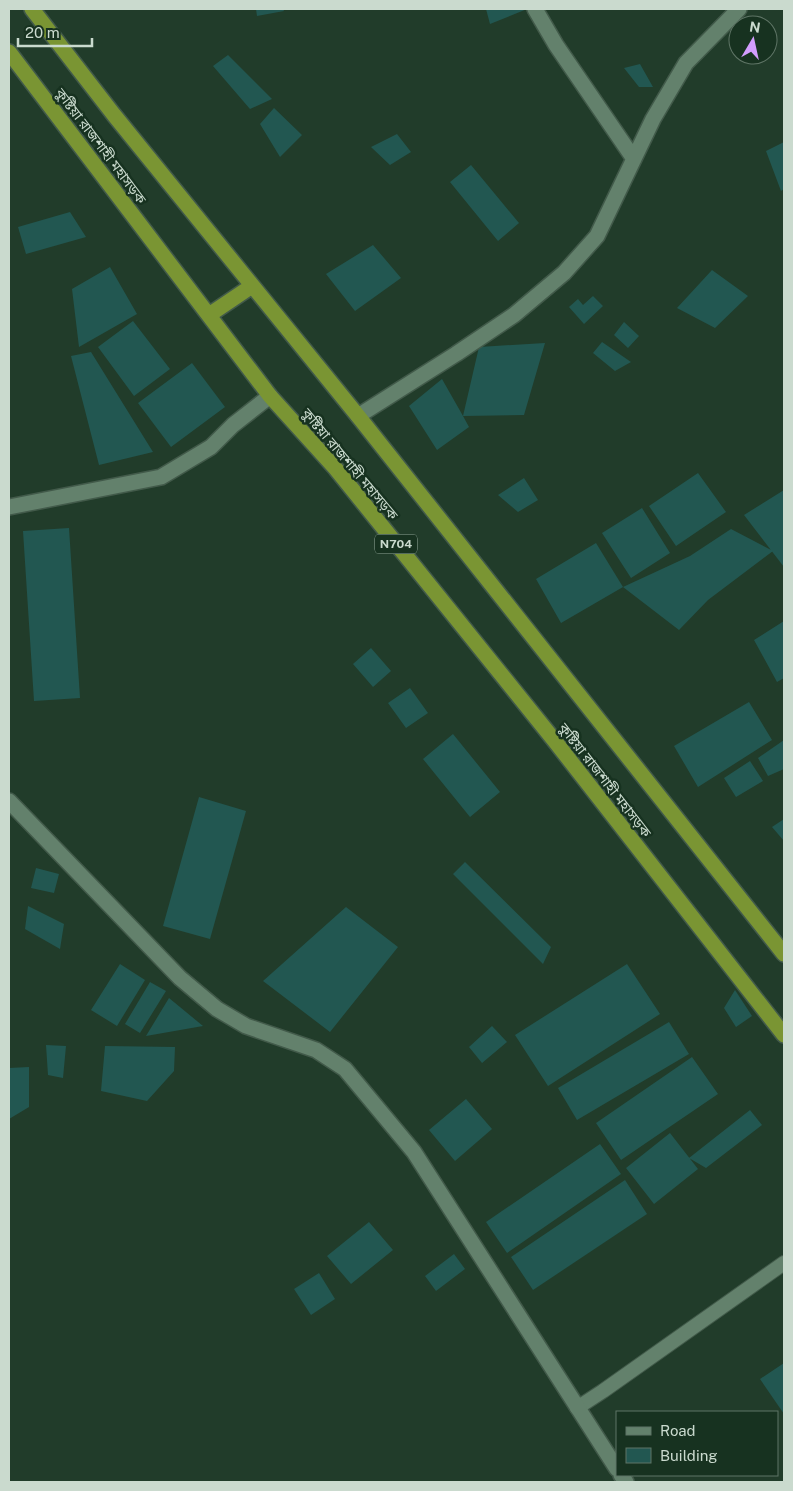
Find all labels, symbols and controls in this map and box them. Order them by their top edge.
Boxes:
scale bar [18,15,91,47]
north arrow [728,15,778,65]
text: N [748,18,762,36]
text: 20 m [25,24,60,41]
street label: কুষ্টিয়া রাজশাহী মহাসড়ক [51,84,150,208]
street label: কুষ্টিয়া রাজশাহী মহাসড়ক [297,404,402,524]
road number: N704 [375,534,417,554]
street label: কুষ্টিয়া রাজশাহী মহাসড়ক [554,719,655,841]
legend [616,1411,778,1476]
text: Road [660,1422,696,1439]
text: Building [660,1447,718,1464]

